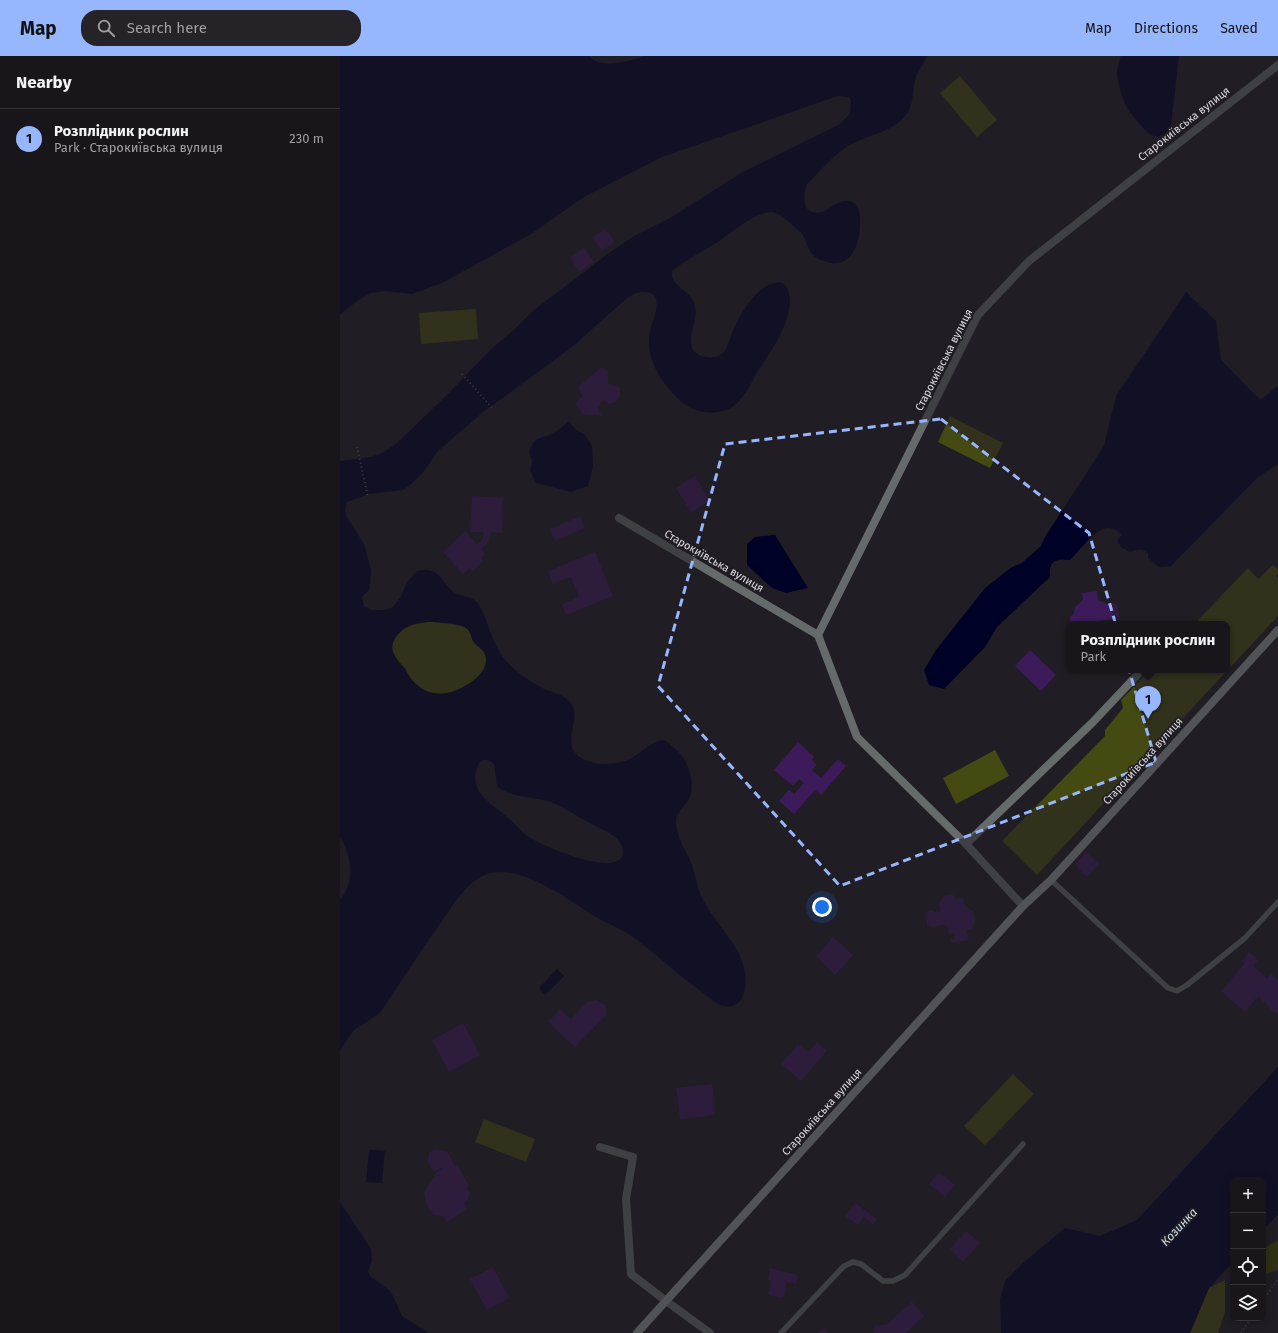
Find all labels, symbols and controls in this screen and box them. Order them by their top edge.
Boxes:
search box [81,10,361,46]
text: Map [20,17,57,40]
icon: search [95,17,117,39]
text: Search here [127,19,207,37]
text: Map [1085,20,1112,37]
text: Directions [1134,20,1198,37]
text: Saved [1220,20,1258,37]
text: Nearby [16,72,71,93]
street label: Старокиївська вулиця [1136,84,1232,164]
text: Розплідник рослин [54,122,189,140]
text: 1 [26,131,32,146]
text: 230 m [289,131,324,146]
text: Park · Старокиївська вулиця [54,140,223,155]
street label: Старокиївська вулиця [913,307,975,413]
street label: Старокиївська вулиця [662,527,766,595]
popup [1066,621,1230,673]
text: Розплідник рослин [1081,631,1215,649]
text: Park [1081,649,1106,664]
pin: 1 [1135,686,1161,719]
street label: Старокиївська вулиця [1100,715,1186,807]
your location [812,897,832,917]
street label: Старокиївська вулиця [779,1066,865,1158]
map controls [1230,1177,1266,1321]
button: + [1230,1177,1266,1213]
water label: Козинка [1158,1205,1200,1249]
button: − [1230,1213,1266,1249]
button: locate [1230,1249,1266,1285]
button: layers [1230,1285,1266,1321]

